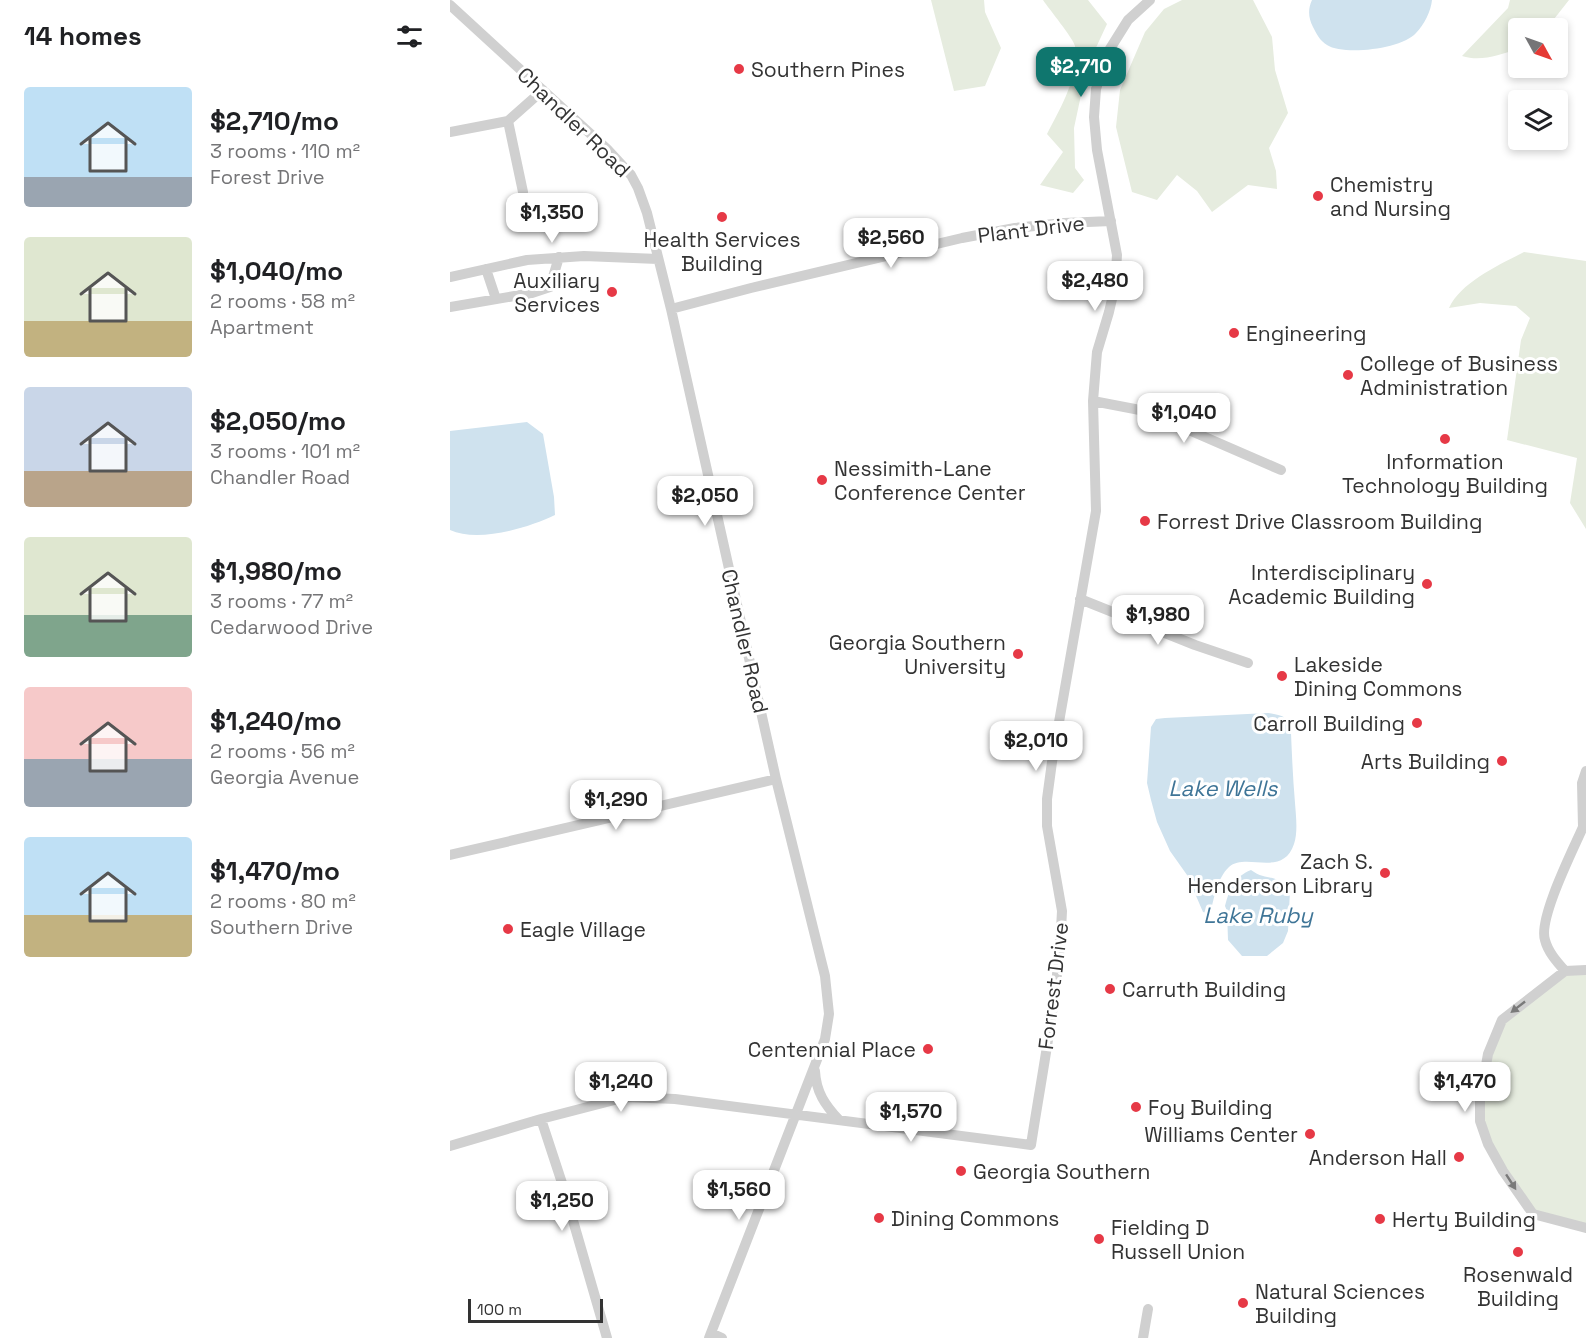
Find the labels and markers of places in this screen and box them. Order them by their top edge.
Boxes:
pin: $2,710 [1032,47,1130,98]
place label: Southern Pines [751,56,905,83]
marker: Southern Pines [732,62,746,76]
place label: Chemistry and Nursing [1330,171,1451,222]
marker: Chemistry and Nursing [1311,189,1325,203]
pin: $1,350 [503,193,601,244]
marker: Health Services Building [715,210,729,224]
pin: $2,560 [842,218,940,269]
place label: Health Services Building [643,226,801,277]
pin: $2,480 [1046,261,1144,312]
place label: Auxiliary Services [513,267,600,318]
marker: Auxiliary Services [605,285,619,299]
place label: Engineering [1246,320,1366,347]
marker: Engineering [1227,326,1241,340]
place label: College of Business Administration [1360,350,1558,401]
marker: College of Business Administration [1341,368,1355,382]
pin: $1,040 [1135,393,1233,444]
marker: Information Technology Building [1438,432,1452,446]
place label: Information Technology Building [1342,448,1548,499]
place label: Nessimith-Lane Conference Center [834,455,1026,506]
marker: Nessimith-Lane Conference Center [815,473,829,487]
pin: $2,050 [656,476,754,527]
place label: Forrest Drive Classroom Building [1157,508,1482,535]
marker: Forrest Drive Classroom Building [1138,514,1152,528]
place label: Interdisciplinary Academic Building [1228,559,1415,610]
marker: Interdisciplinary Academic Building [1420,577,1434,591]
pin: $1,980 [1109,595,1207,646]
place label: Georgia Southern University [829,629,1006,680]
marker: Georgia Southern University [1011,647,1025,661]
place label: Lakeside Dining Commons [1294,651,1462,702]
marker: Lakeside Dining Commons [1275,669,1289,683]
place label: Carroll Building [1253,710,1405,737]
marker: Carroll Building [1410,716,1424,730]
pin: $2,010 [987,721,1085,772]
place label: Arts Building [1361,748,1490,775]
marker: Arts Building [1495,754,1509,768]
pin: $1,290 [567,780,665,831]
place label: Zach S. Henderson Library [1187,848,1373,899]
marker: Zach S. Henderson Library [1378,866,1392,880]
place label: Eagle Village [520,916,646,943]
marker: Eagle Village [501,922,515,936]
place label: Carruth Building [1122,976,1286,1003]
marker: Carruth Building [1103,982,1117,996]
place label: Centennial Place [748,1036,916,1063]
marker: Centennial Place [921,1042,935,1056]
pin: $1,240 [572,1062,670,1113]
pin: $1,470 [1416,1062,1514,1113]
pin: $1,570 [862,1092,960,1143]
place label: Foy Building [1148,1094,1273,1121]
marker: Foy Building [1129,1100,1143,1114]
place label: Williams Center [1144,1121,1298,1148]
marker: Williams Center [1303,1127,1317,1141]
place label: Anderson Hall [1309,1144,1447,1171]
marker: Anderson Hall [1452,1150,1466,1164]
place label: Georgia Southern [973,1158,1150,1185]
marker: Georgia Southern [954,1164,968,1178]
pin: $1,560 [690,1170,788,1221]
pin: $1,250 [513,1181,611,1232]
place label: Dining Commons [891,1205,1059,1232]
place label: Herty Building [1392,1206,1536,1233]
marker: Dining Commons [872,1211,886,1225]
marker: Herty Building [1373,1212,1387,1226]
place label: Fielding D Russell Union [1111,1214,1245,1265]
marker: Fielding D Russell Union [1092,1232,1106,1246]
marker: Rosenwald Building [1511,1245,1525,1259]
place label: Rosenwald Building [1463,1261,1573,1312]
place label: Natural Sciences Building [1255,1278,1425,1329]
marker: Natural Sciences Building [1236,1296,1250,1310]

